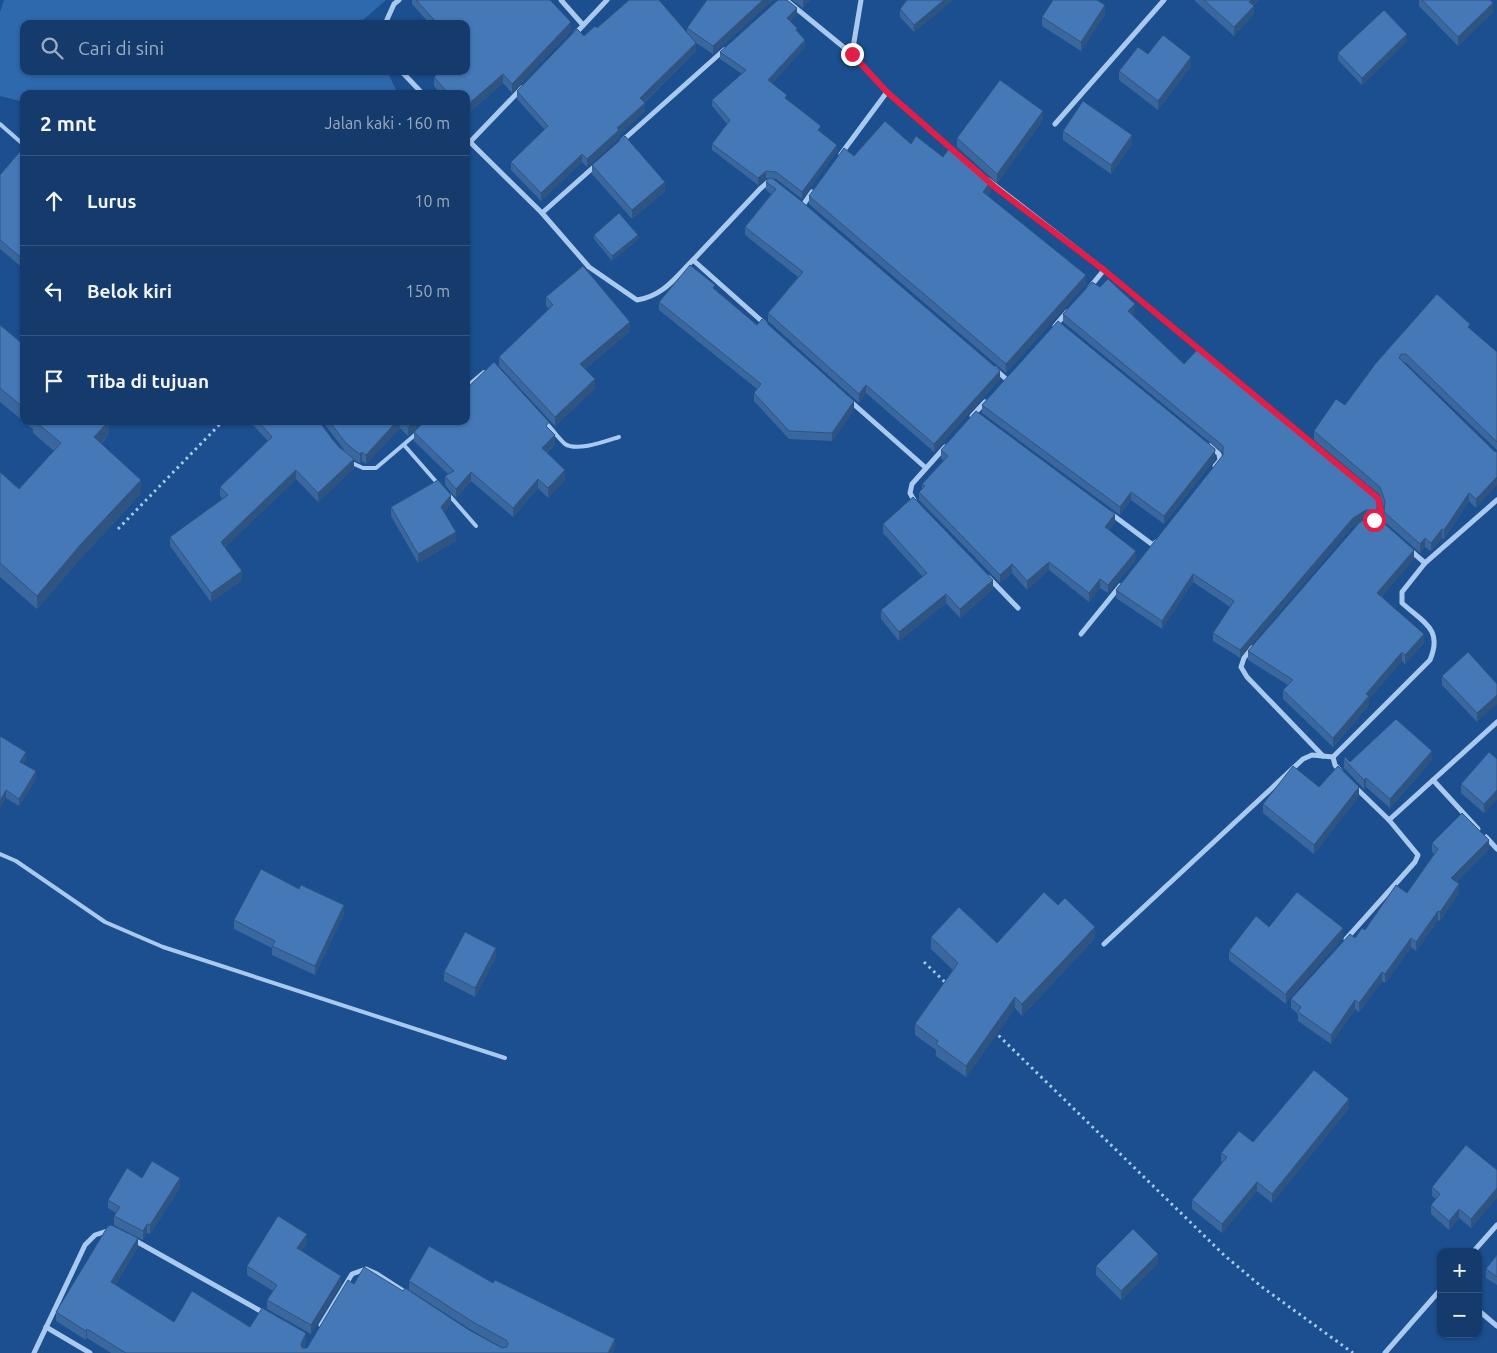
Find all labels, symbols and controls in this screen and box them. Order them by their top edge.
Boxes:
search box [20,20,470,75]
icon: search [38,34,66,62]
text: Cari di sini [78,37,164,59]
route end [841,43,864,66]
text: 2 mnt [40,111,96,135]
text: Jalan kaki · 160 m [325,114,450,132]
icon: ahead [40,187,68,215]
text: Lurus [87,190,136,212]
text: 10 m [414,192,450,210]
icon: left [40,277,68,305]
text: Belok kiri [87,280,172,302]
text: 150 m [405,282,450,300]
icon: arrive [40,367,68,395]
text: Tiba di tujuan [87,370,209,392]
route start [1363,509,1386,532]
map controls [1437,1248,1482,1338]
button: + [1437,1248,1482,1293]
button: − [1437,1293,1482,1338]

